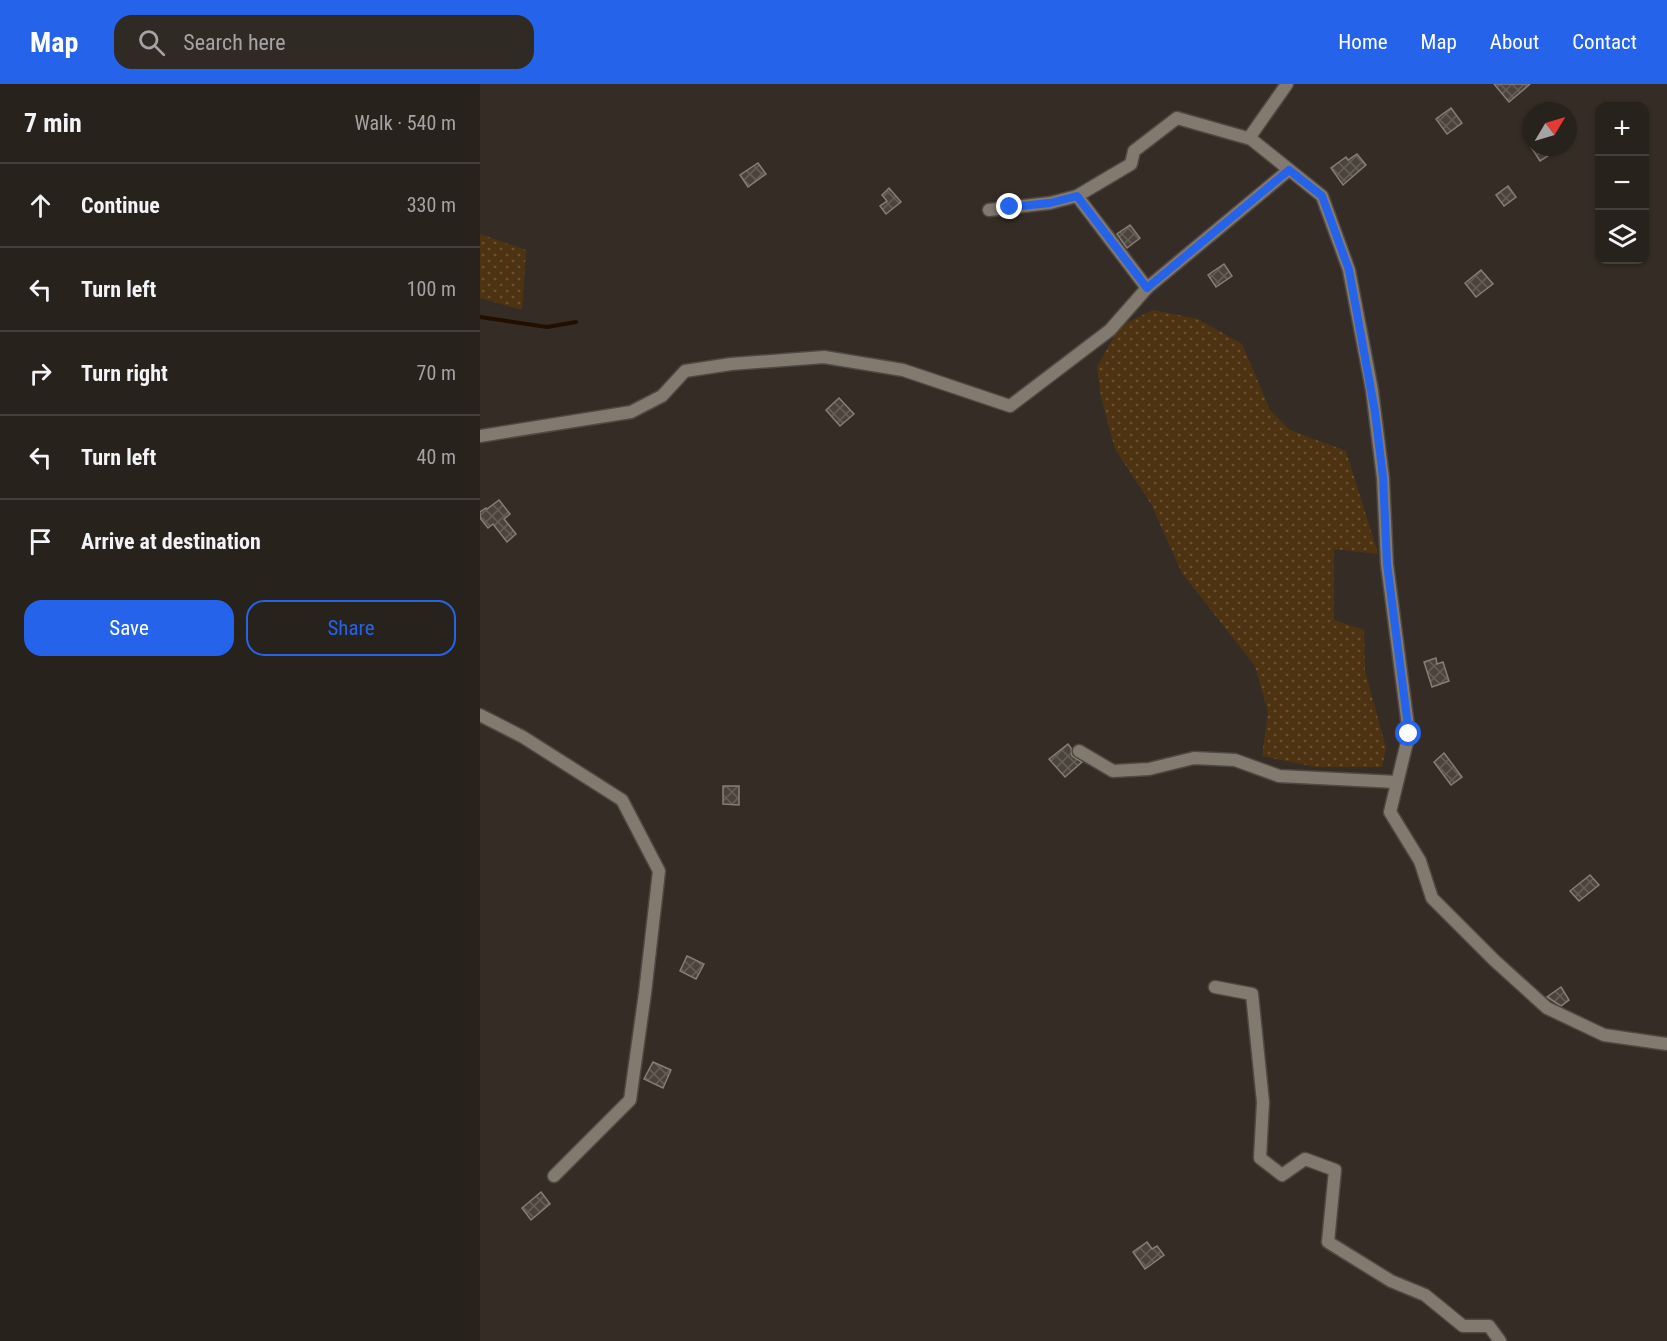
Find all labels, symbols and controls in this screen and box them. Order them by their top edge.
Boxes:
search box [114,15,534,69]
text: Map [30,26,78,59]
icon: search [135,26,168,59]
text: Search here [183,30,286,55]
text: Home [1338,30,1388,54]
text: Map [1421,30,1457,54]
text: About [1490,30,1539,54]
text: Contact [1572,30,1637,54]
north arrow [1523,102,1577,156]
map controls [1595,102,1649,264]
button: + [1595,102,1649,156]
text: 7 min [24,108,82,138]
text: Walk · 540 m [355,111,456,135]
button: − [1595,156,1649,210]
icon: ahead [24,189,57,222]
text: Continue [81,193,160,218]
text: 330 m [407,193,456,217]
route end [996,193,1022,219]
button: layers [1595,210,1649,264]
icon: left [24,273,57,306]
text: Turn left [81,277,156,302]
text: 100 m [407,277,456,301]
icon: right [24,357,57,390]
text: Turn right [81,361,168,386]
text: 70 m [417,361,456,385]
icon: left [24,441,57,474]
text: Turn left [81,445,156,470]
text: 40 m [417,445,456,469]
icon: arrive [24,525,57,558]
text: Arrive at destination [81,529,261,554]
button: Save [24,600,234,656]
button: Share [246,600,456,656]
route start [1395,720,1421,746]

